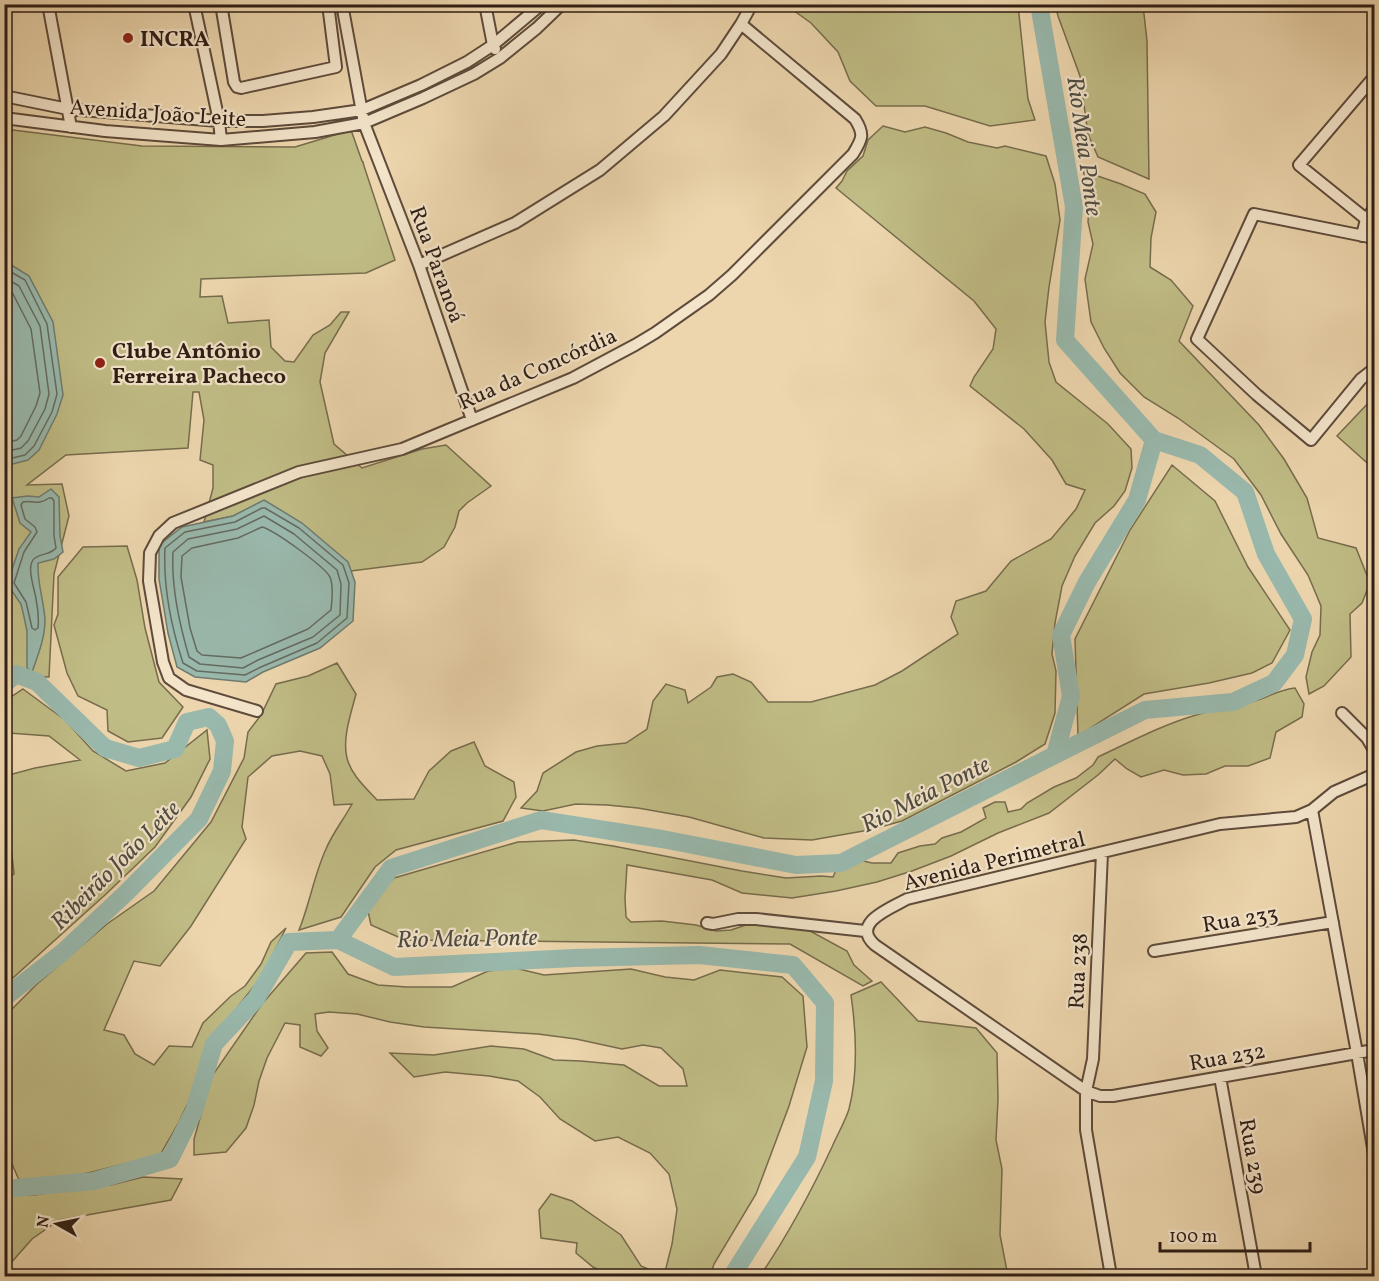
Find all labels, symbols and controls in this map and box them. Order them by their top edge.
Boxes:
place label: INCRA [140,25,210,56]
marker: INCRA [121,31,135,45]
water label: Rio Meia Ponte [1056,74,1110,219]
street label: Avenida João Leite [69,93,247,136]
street label: Rua Paranoá [400,202,471,328]
street label: Rua da Concórdia [454,321,622,419]
place label: Clube Antônio Ferreira Pacheco [112,337,286,393]
marker: Clube Antônio Ferreira Pacheco [93,356,107,370]
water label: Rio Meia Ponte [855,749,997,843]
water label: Ribeirão João Leite [44,794,189,939]
street label: Avenida Perimetral [900,825,1089,900]
street label: Rua 233 [1200,899,1281,942]
water label: Rio Meia Ponte [396,922,538,958]
street label: Rua 238 [1062,932,1097,1010]
street label: Rua 232 [1187,1037,1268,1080]
street label: Rua 239 [1230,1116,1273,1197]
north arrow [27,1194,87,1254]
text: N [32,1214,56,1229]
scale bar [1160,1215,1310,1253]
text: 100 m [1169,1225,1218,1250]

